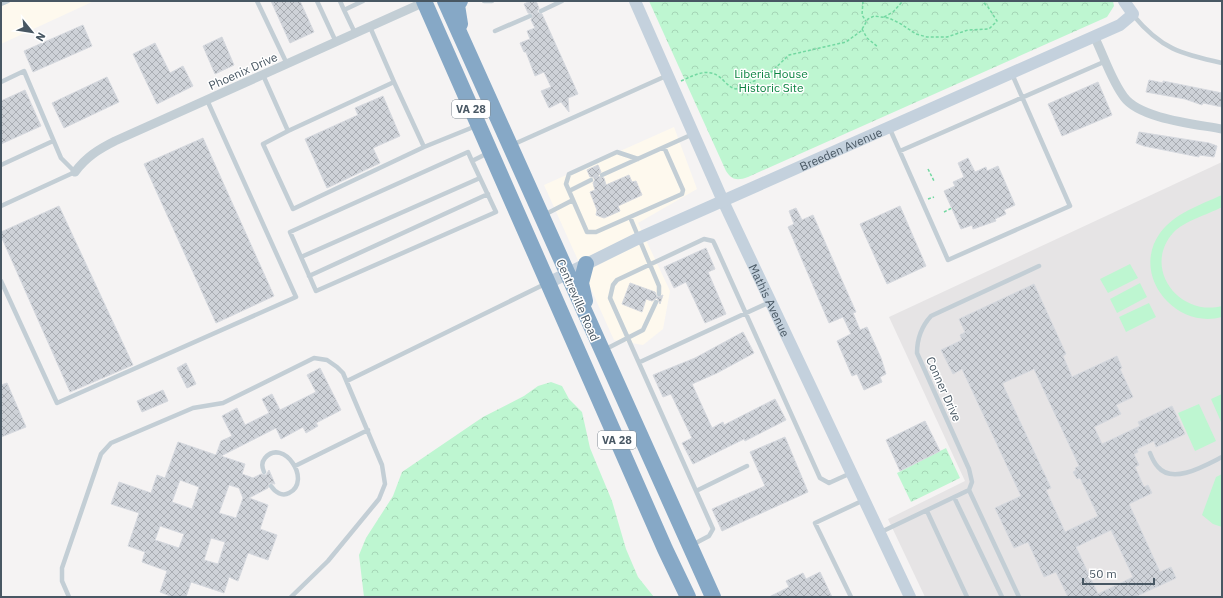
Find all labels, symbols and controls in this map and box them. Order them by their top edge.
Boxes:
north arrow [12,12,52,52]
text: N [33,30,49,44]
street label: Phoenix Drive [206,49,280,93]
park label: Liberia House Historic Site [734,66,808,95]
road number: VA 28 [452,100,490,118]
street label: Breeden Avenue [797,124,885,174]
street label: Centreville Road [553,257,603,343]
street label: Mathis Avenue [746,261,794,339]
street label: Conner Drive [923,354,965,424]
road number: VA 28 [598,431,636,449]
scale bar [1083,560,1154,586]
text: 50 m [1089,566,1117,581]

